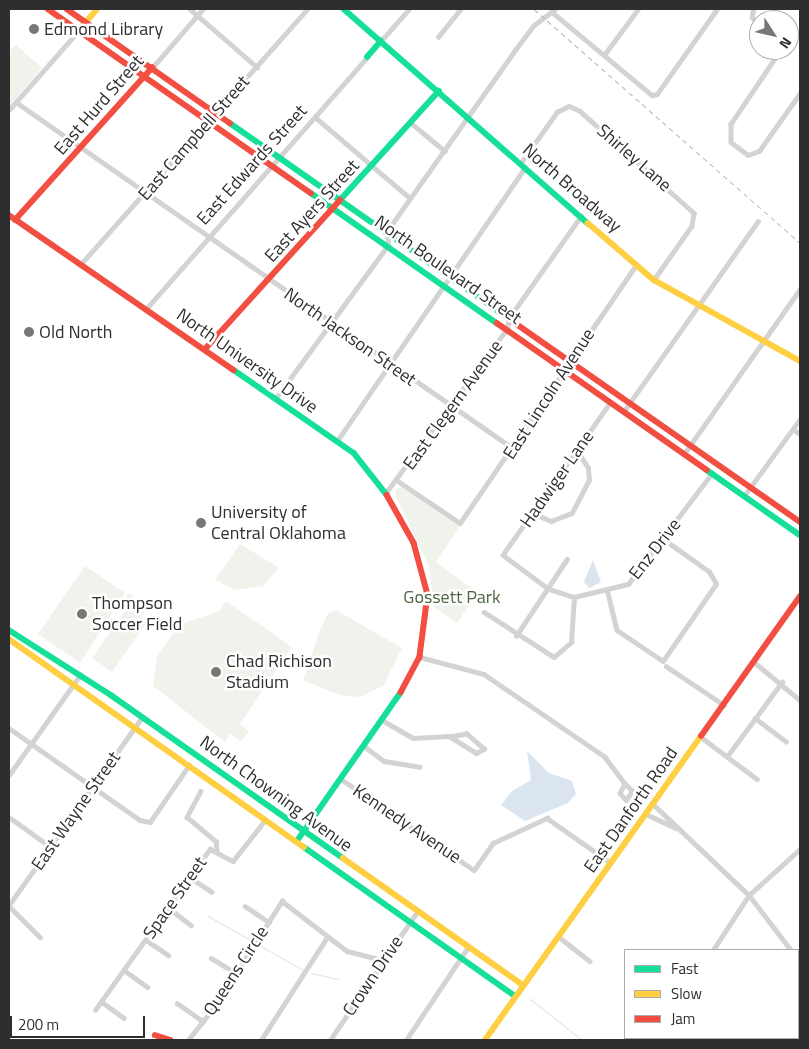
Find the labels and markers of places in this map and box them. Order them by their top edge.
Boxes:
place label: Edmond Library [44,18,163,40]
marker: Edmond Library [28,23,40,35]
place label: Old North [39,321,112,343]
marker: Old North [23,326,35,338]
place label: University of Central Oklahoma [211,502,346,544]
marker: University of Central Oklahoma [195,517,207,529]
place label: Thompson Soccer Field [92,593,182,636]
marker: Thompson Soccer Field [76,608,88,620]
place label: Chad Richison Stadium [226,651,332,694]
marker: Chad Richison Stadium [210,666,222,678]

